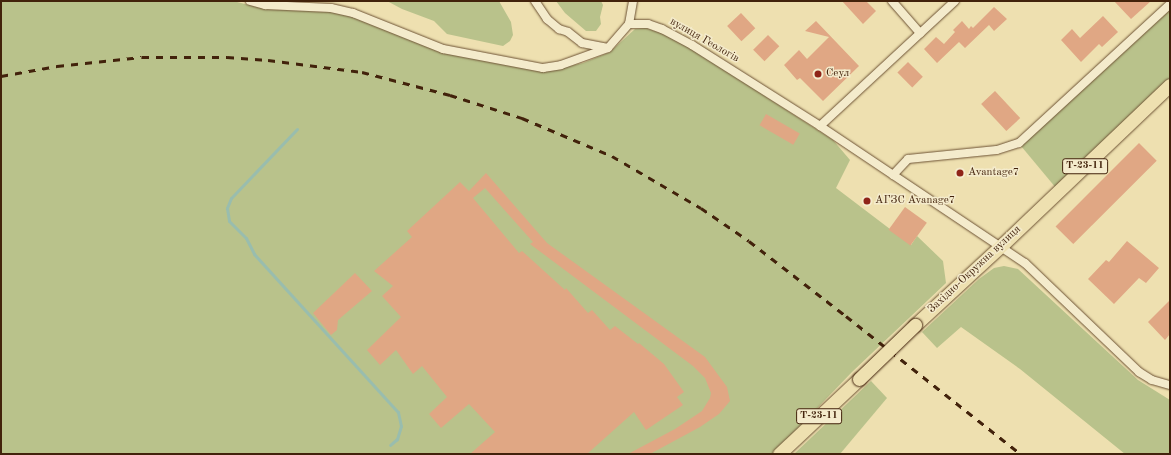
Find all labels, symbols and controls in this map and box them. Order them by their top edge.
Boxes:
street label: вулиця Геологів [667,16,741,66]
place label: Сеул [826,67,849,81]
marker: Сеул [813,69,823,79]
road number: Т-23-11 [1062,158,1108,174]
place label: Avantage7 [968,166,1019,180]
marker: Avantage7 [955,168,965,178]
place label: АГЗС Avanage7 [875,194,955,208]
marker: АГЗС Avanage7 [862,196,872,206]
street label: Західно-Окружна вулиця [926,223,1024,317]
road number: Т-23-11 [796,408,842,424]

